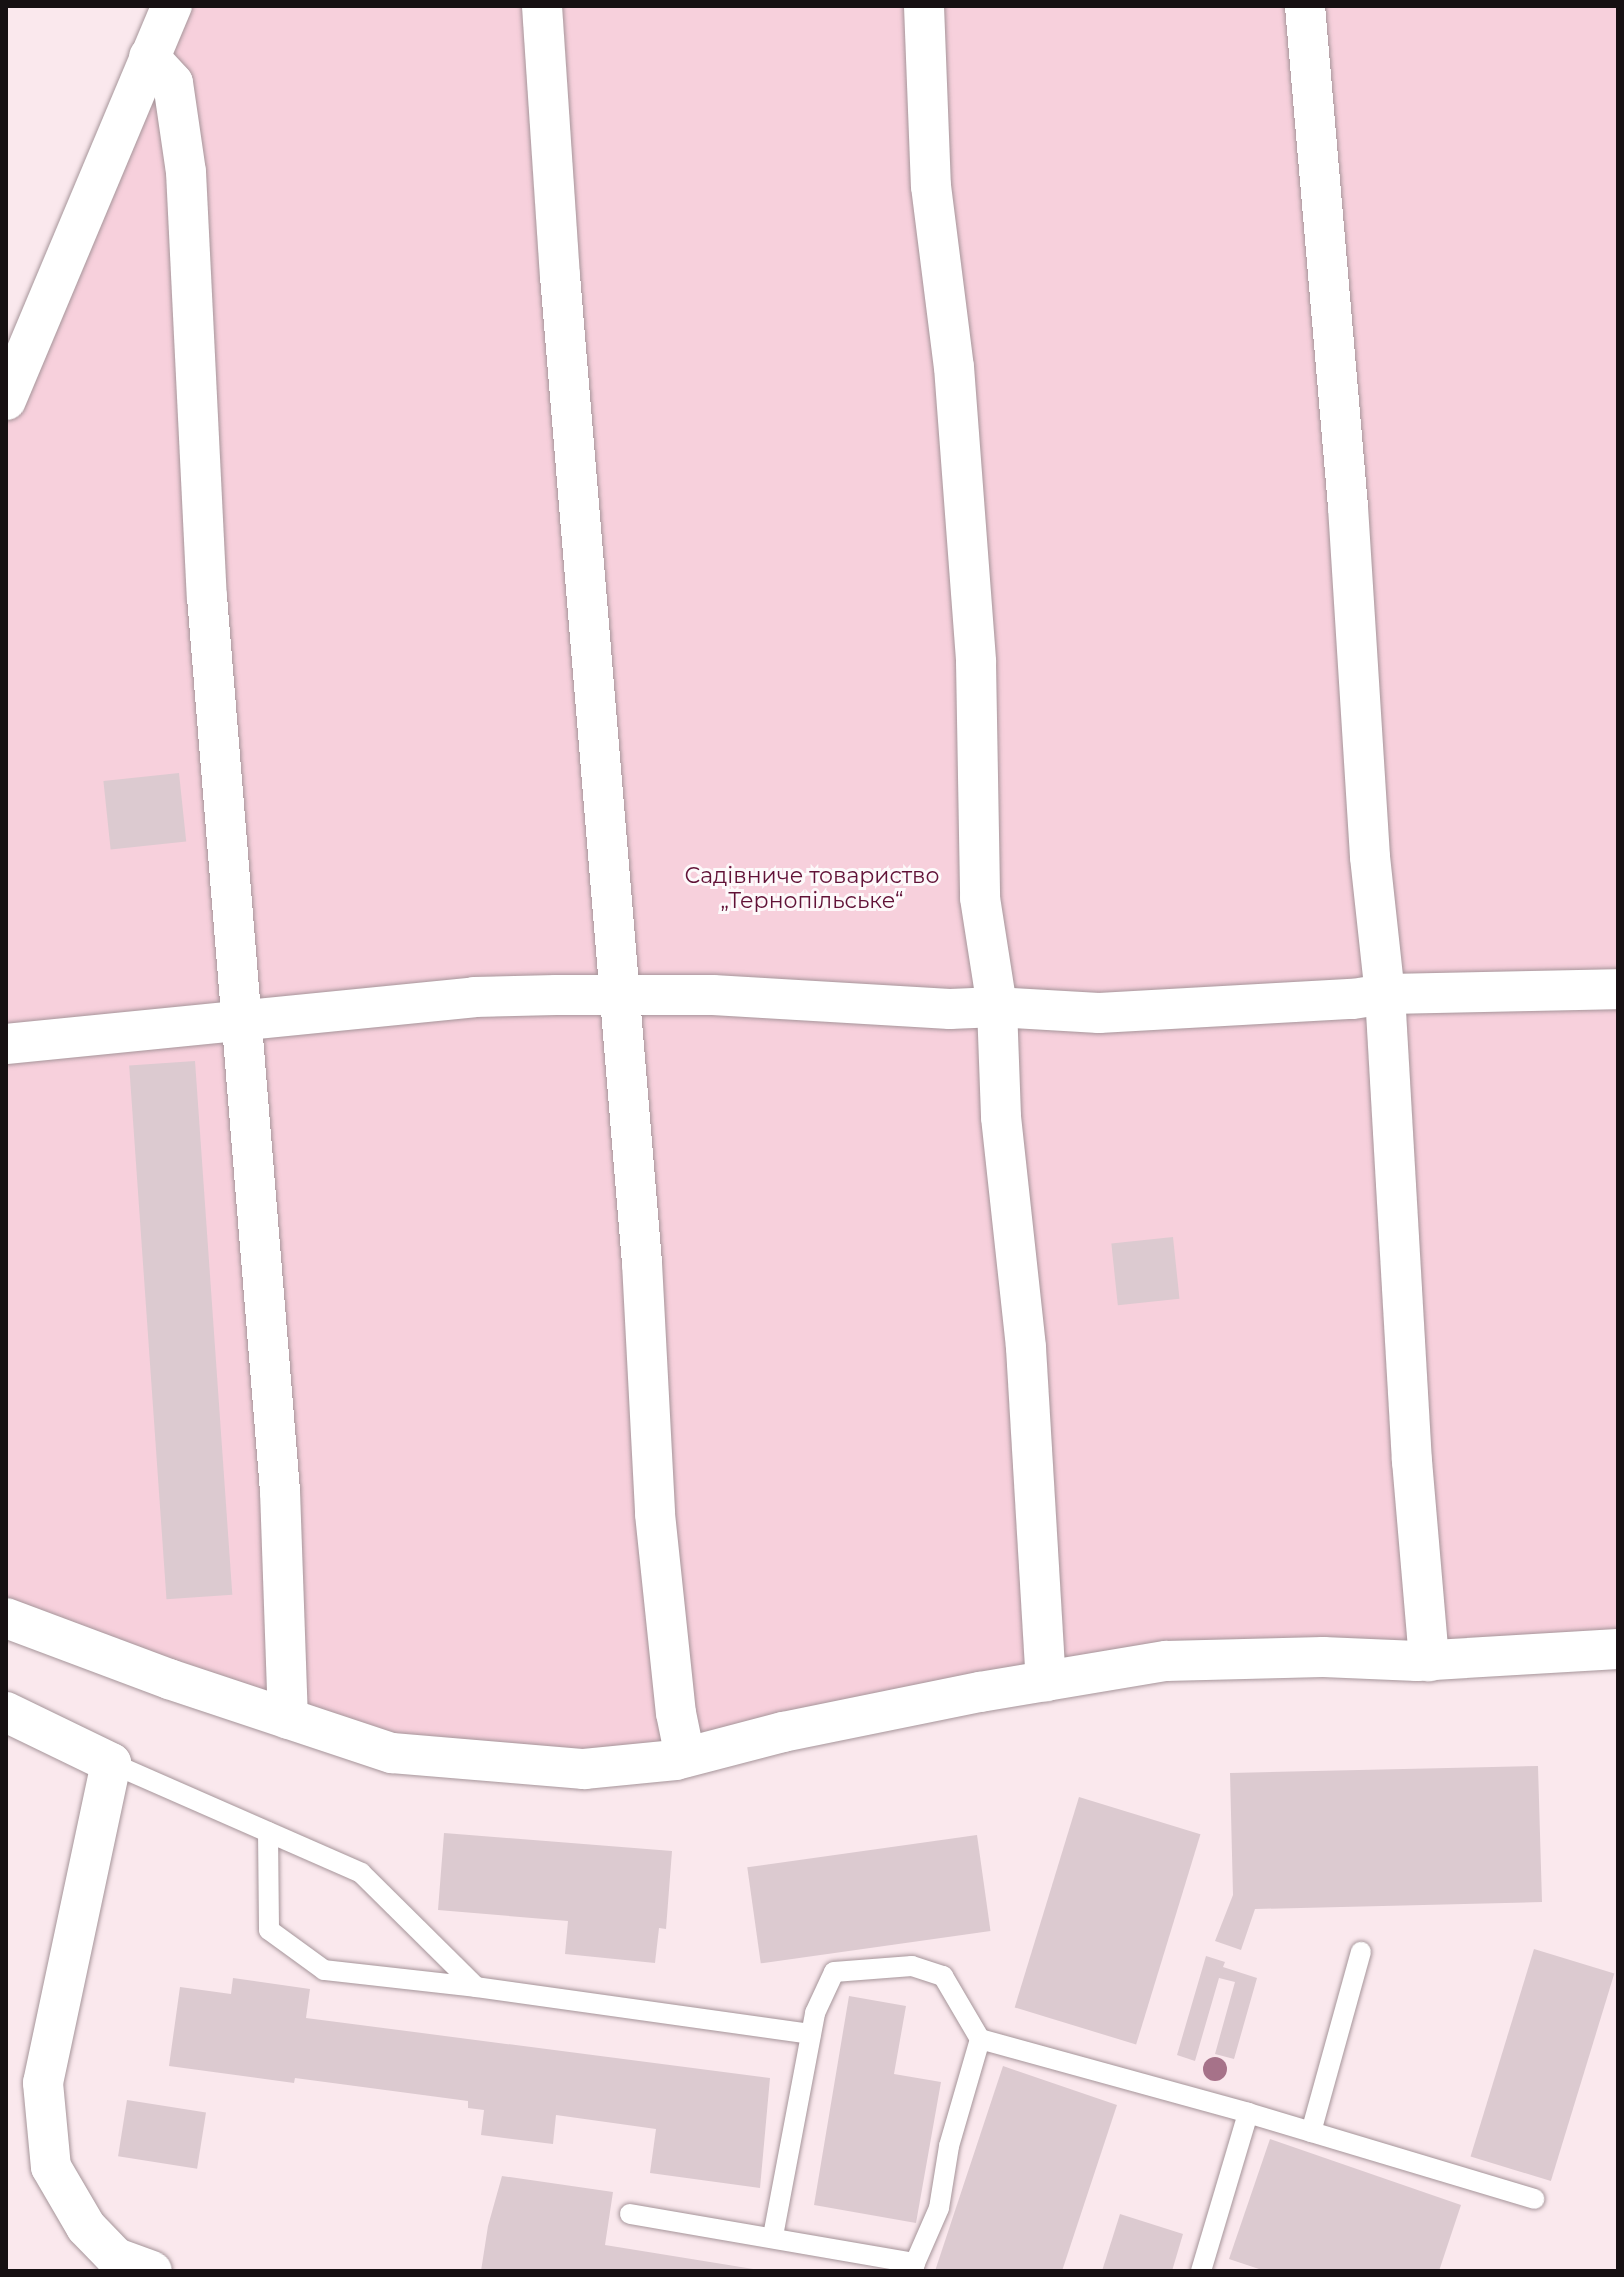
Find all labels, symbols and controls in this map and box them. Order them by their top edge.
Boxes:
park label: Садівниче товариство „Тернопільське“ [685,862,939,914]

